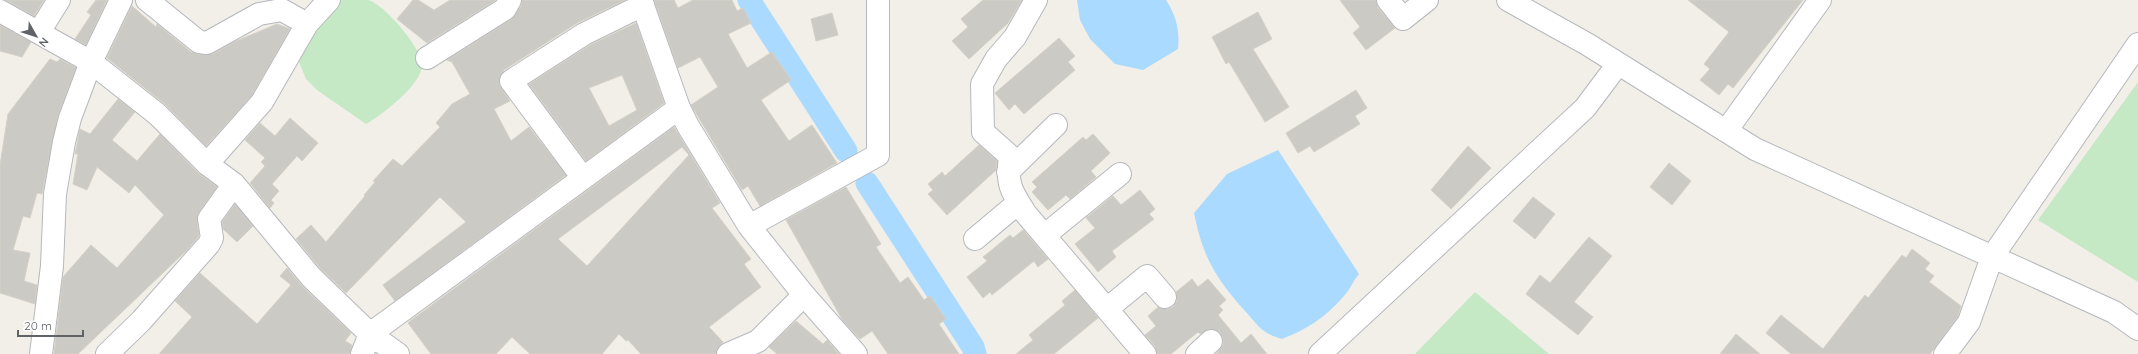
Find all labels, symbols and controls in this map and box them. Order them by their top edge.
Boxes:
north arrow [16,16,56,56]
text: N [36,35,52,50]
scale bar [18,312,83,338]
text: 20 m [24,318,52,333]

